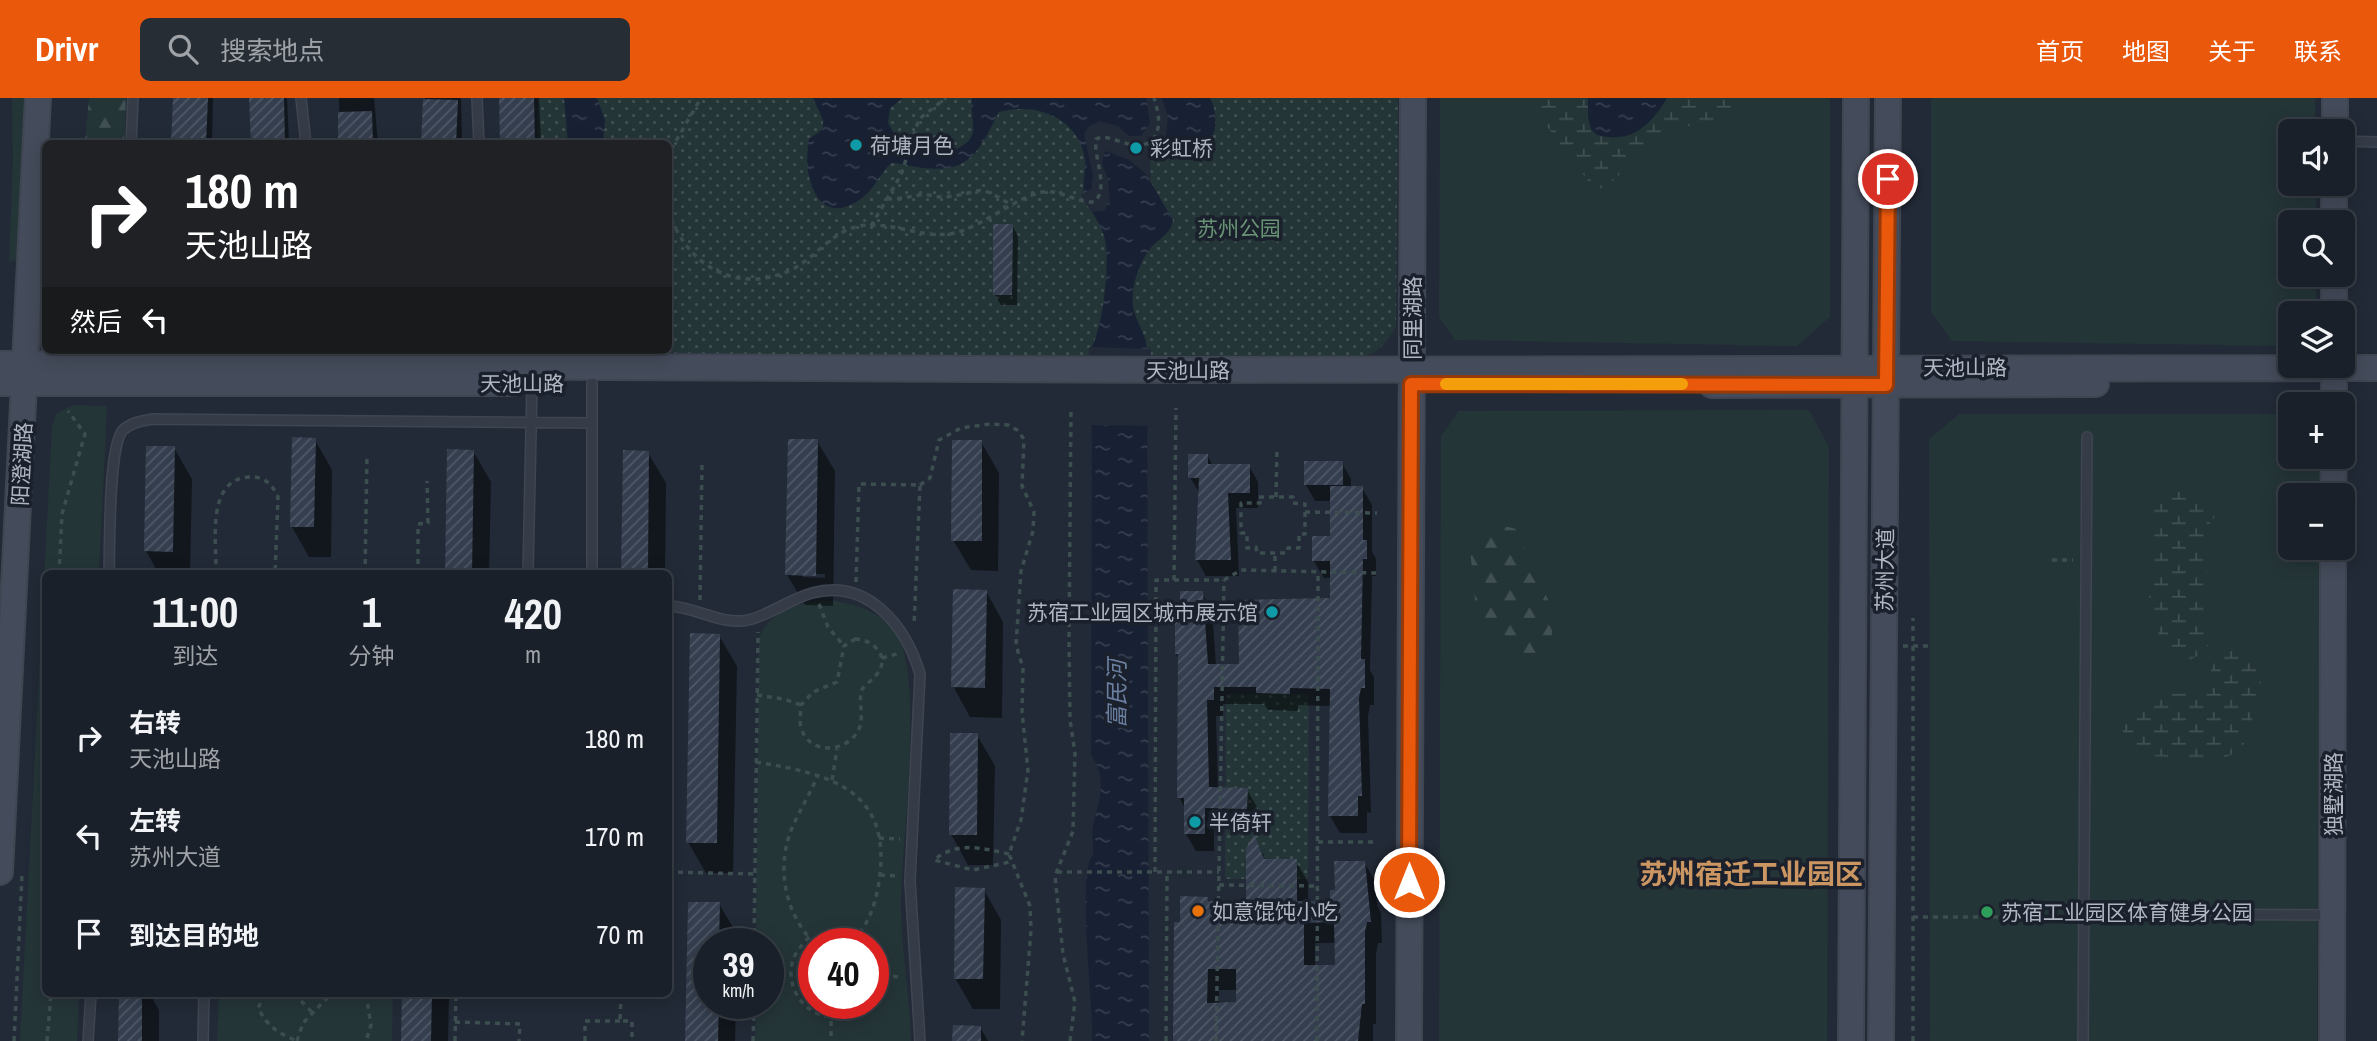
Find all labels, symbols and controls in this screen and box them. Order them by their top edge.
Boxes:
search box [140,18,630,81]
text: Drivr [35,27,98,71]
icon: search [164,30,202,68]
text: 搜索地点 [220,33,324,68]
text: 首页 [2036,35,2084,67]
text: 地图 [2122,35,2170,67]
text: 关于 [2208,35,2256,67]
text: 联系 [2294,35,2342,67]
map controls [2278,119,2355,560]
button: sound [2278,119,2355,196]
place label: 荷塘月色 [870,131,954,160]
place label: 彩虹桥 [1150,134,1213,163]
marker: 荷塘月色 [848,137,864,153]
marker: 彩虹桥 [1128,140,1144,156]
pin [1858,149,1918,209]
text: 180 m [185,157,299,223]
icon: arrive [1869,160,1907,198]
icon: right [70,168,161,259]
button: search [2278,210,2355,287]
park label: 苏州公园 [1197,214,1281,243]
text: 天池山路 [185,224,313,267]
street label: 同里湖路 [1398,276,1427,360]
icon: left [136,301,174,339]
button: layers [2278,301,2355,378]
text: 然后 [70,304,122,339]
street label: 天池山路 [1923,353,2007,382]
street label: 天池山路 [1146,356,1230,385]
street label: 天池山路 [480,369,564,398]
button: + [2278,392,2355,469]
street label: 阳澄湖路 [5,421,39,507]
button: − [2278,483,2355,560]
street label: 苏州大道 [1870,528,1900,612]
text: 11:00 [152,584,238,640]
text: 1 [362,584,381,640]
text: 420 [504,586,562,642]
place label: 苏宿工业园区城市展示馆 [1027,598,1258,627]
marker: 苏宿工业园区城市展示馆 [1264,604,1280,620]
text: m [525,639,541,670]
text: 到达 [172,640,218,671]
text: 分钟 [348,640,394,671]
water label: 富民河 [1101,656,1132,729]
text: 右转 [129,705,181,740]
icon: right [70,719,108,757]
text: 180 m [585,721,644,756]
text: 天池山路 [129,743,221,774]
street label: 独墅湖路 [2319,752,2348,836]
text: 左转 [129,803,181,838]
place label: 半倚轩 [1209,808,1272,837]
marker: 半倚轩 [1187,814,1203,830]
icon: left [70,817,108,855]
text: 170 m [585,819,644,854]
text: 苏州大道 [129,841,221,872]
position arrow [1372,845,1446,919]
district label: 苏州宿迁工业园区 [1639,855,1863,893]
place label: 如意馄饨小吃 [1212,897,1338,926]
place label: 苏宿工业园区体育健身公园 [2001,898,2253,927]
marker: 如意馄饨小吃 [1190,903,1206,919]
marker: 苏宿工业园区体育健身公园 [1979,904,1995,920]
icon: arrive [70,915,108,953]
text: 70 m [597,917,644,952]
text: 到达目的地 [129,918,259,953]
speed limit sign: 40 [798,928,889,1019]
text: 39 [723,941,754,988]
text: km/h [723,978,755,1003]

